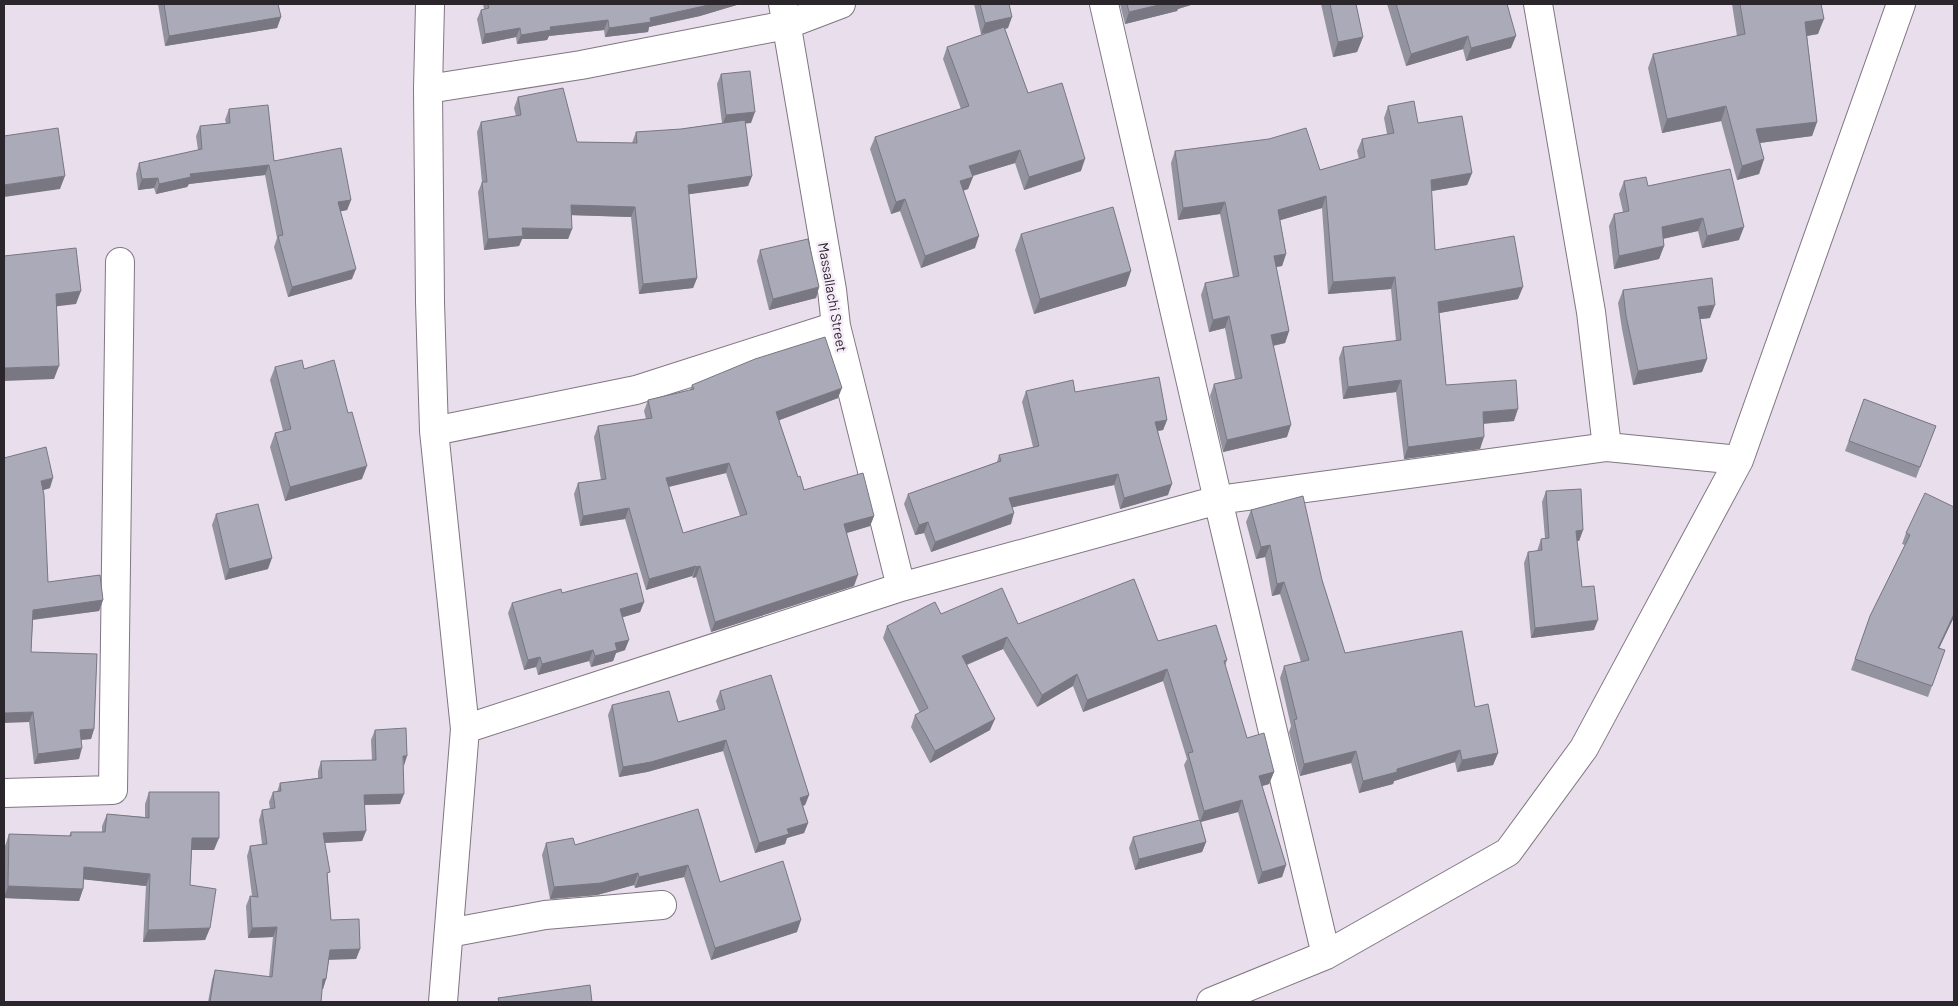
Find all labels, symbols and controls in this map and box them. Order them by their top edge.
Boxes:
street label: Massallachi Street [815,241,851,353]

